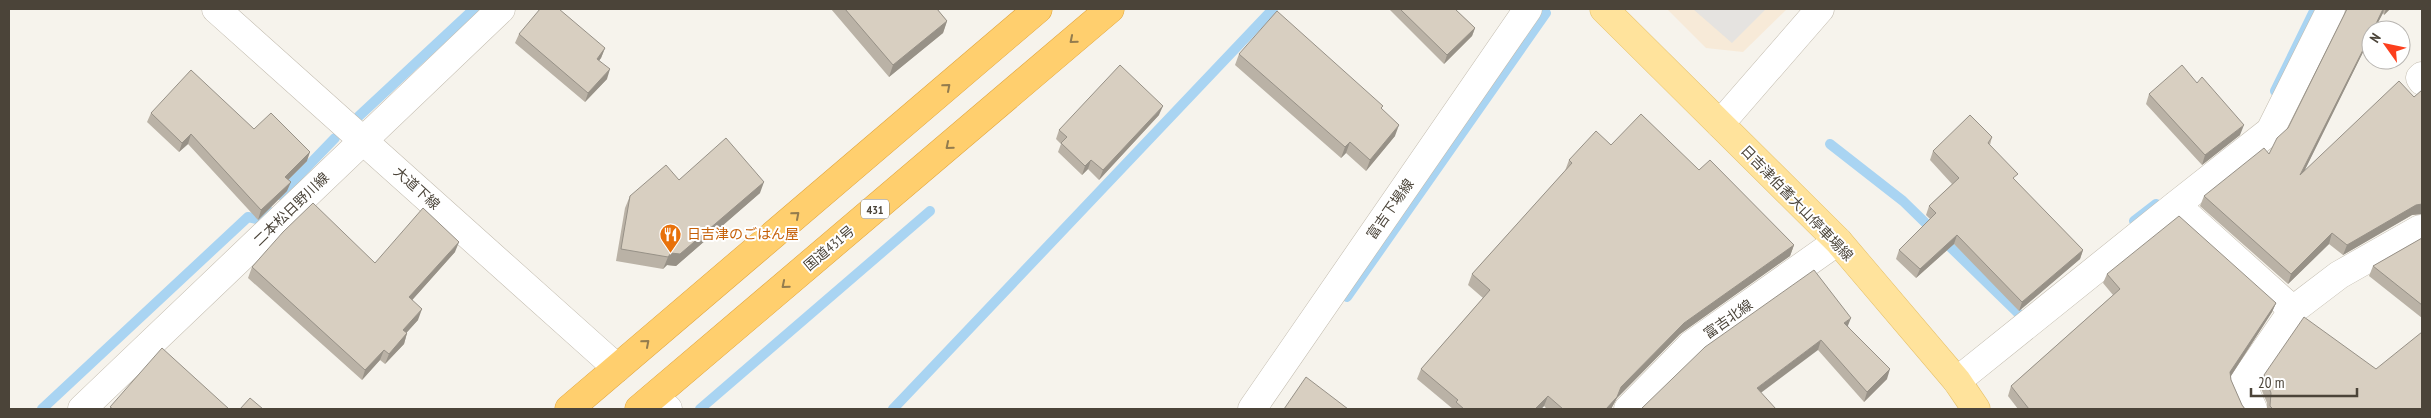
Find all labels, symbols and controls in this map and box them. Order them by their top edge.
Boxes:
north arrow [2361,20,2411,70]
text: N [2365,30,2385,46]
one-way arrow [1069,35,1078,44]
one-way arrow [941,84,950,93]
one-way arrow [946,140,955,148]
street label: 日吉津伯耆大山停車場線 [1737,141,1857,265]
street label: 大道下線 [390,163,444,213]
street label: 二本松日野川線 [250,168,332,250]
street label: 富吉下場線 [1363,175,1417,243]
road number: 431 [861,200,889,218]
one-way arrow [791,212,800,221]
restaurant icon: 日吉津のごはん屋 [659,222,683,253]
street label: 国道431号 [800,222,858,274]
place label: 日吉津のごはん屋 [687,225,799,243]
one-way arrow [782,279,791,288]
street label: 富吉北線 [1700,296,1756,342]
one-way arrow [641,340,650,349]
scale bar [2251,366,2357,398]
text: 20 m [2258,373,2284,392]

